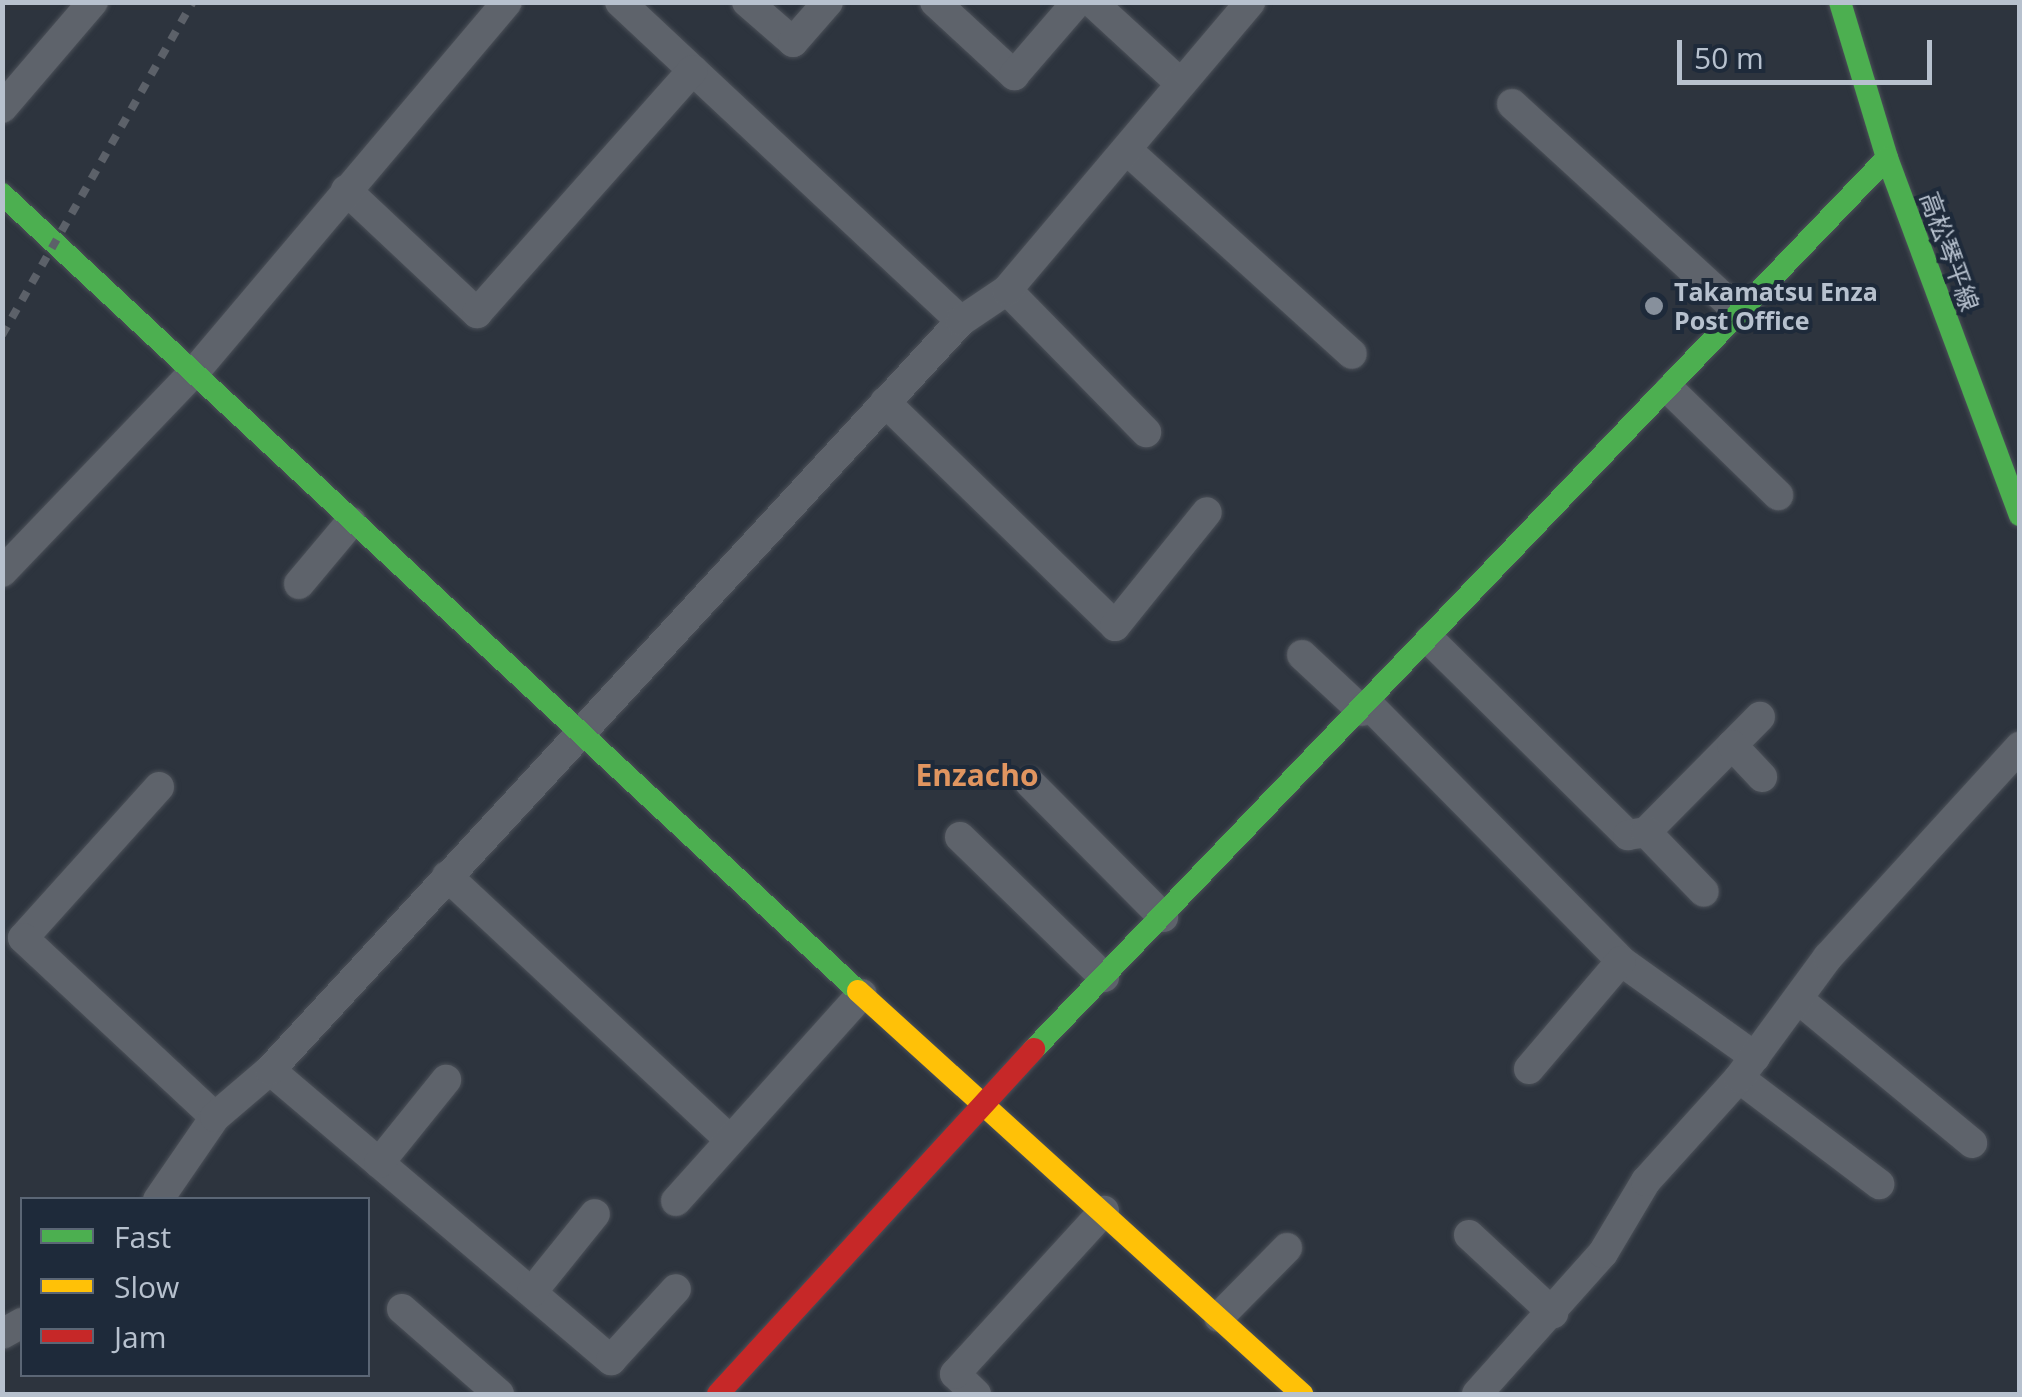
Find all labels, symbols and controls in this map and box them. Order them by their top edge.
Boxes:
scale bar [1682,20,1937,82]
text: 50 m [1694,37,1764,78]
street label: 高松琴平線 [1915,187,1985,315]
place label: Takamatsu Enza Post Office [1674,277,1878,336]
marker: Takamatsu Enza Post Office [1643,295,1665,317]
district label: Enzacho [916,757,1038,793]
legend [20,1197,370,1377]
text: Fast [114,1216,171,1257]
text: Slow [114,1266,179,1307]
text: Jam [114,1316,167,1357]

